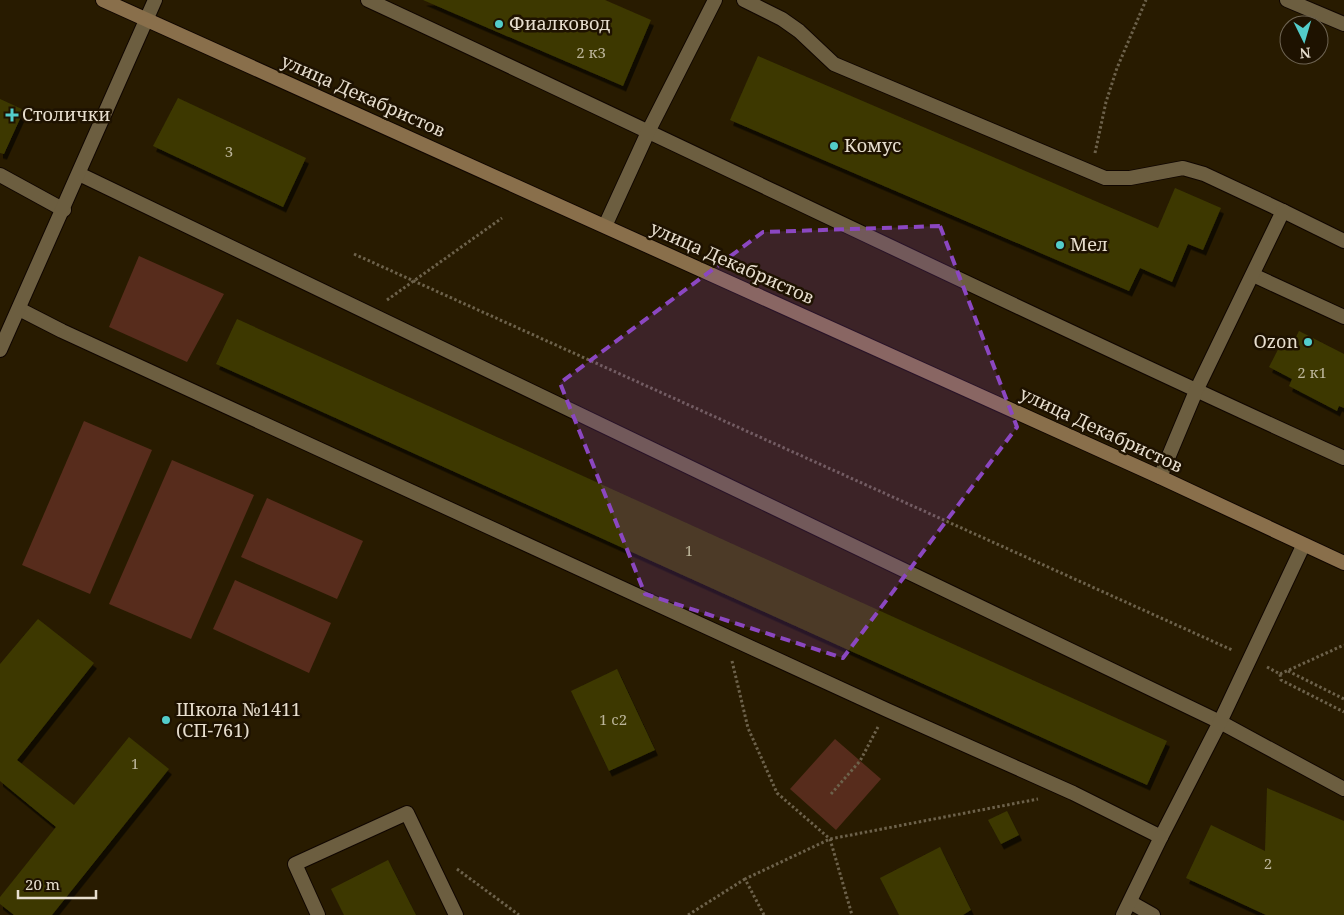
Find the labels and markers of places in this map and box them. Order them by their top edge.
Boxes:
place label: Фиалковод [509,11,610,35]
marker: Фиалковод [493,18,505,30]
place label: Столички [22,102,110,126]
marker: Столички [6,109,18,121]
place label: Комус [844,133,901,157]
marker: Комус [828,140,840,152]
place label: Мел [1070,232,1108,256]
marker: Мел [1054,239,1066,251]
place label: Ozon [1253,329,1298,353]
marker: Ozon [1302,336,1314,348]
place label: Школа №1411 (СП-761) [176,697,301,742]
marker: Школа №1411 (СП-761) [160,714,172,726]

